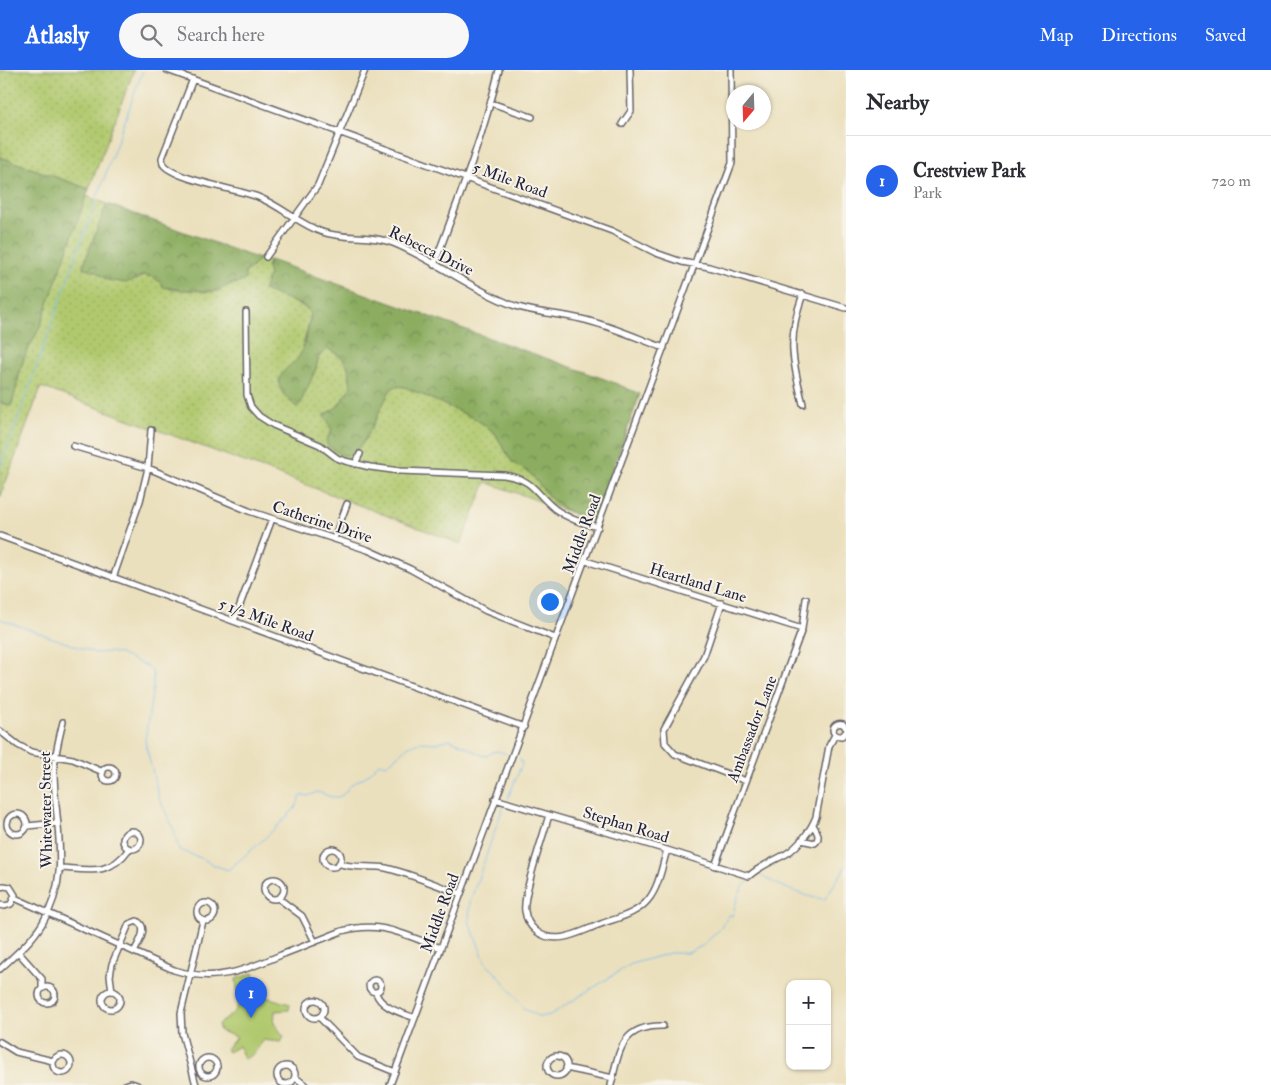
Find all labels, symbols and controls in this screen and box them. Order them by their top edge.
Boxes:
search box [119,13,469,58]
text: Atlasly [25,20,89,51]
icon: search [137,21,165,49]
text: Search here [177,23,265,47]
text: Map [1040,24,1073,47]
text: Directions [1101,24,1177,47]
text: Saved [1205,24,1246,47]
north arrow [726,85,771,130]
text: Nearby [866,89,929,116]
street label: 5 Mile Road [470,157,550,203]
text: Crestview Park [913,159,1026,183]
text: 1 [879,171,885,191]
text: 720 m [1212,171,1251,191]
text: Park [913,183,942,203]
street label: Rebecca Drive [385,222,477,280]
street label: Middle Road [558,491,606,576]
street label: Catherine Drive [270,496,375,548]
street label: Heartland Lane [647,559,749,607]
your location [537,589,563,615]
street label: 5 1/2 Mile Road [216,594,316,646]
street label: Ambassador Lane [722,673,782,786]
street label: Whitewater Street [35,751,57,870]
street label: Stephan Road [580,802,672,849]
street label: Middle Road [416,870,464,955]
pin: 1 [235,977,267,1018]
map controls [786,980,831,1070]
button: + [786,980,831,1025]
button: − [786,1025,831,1070]

